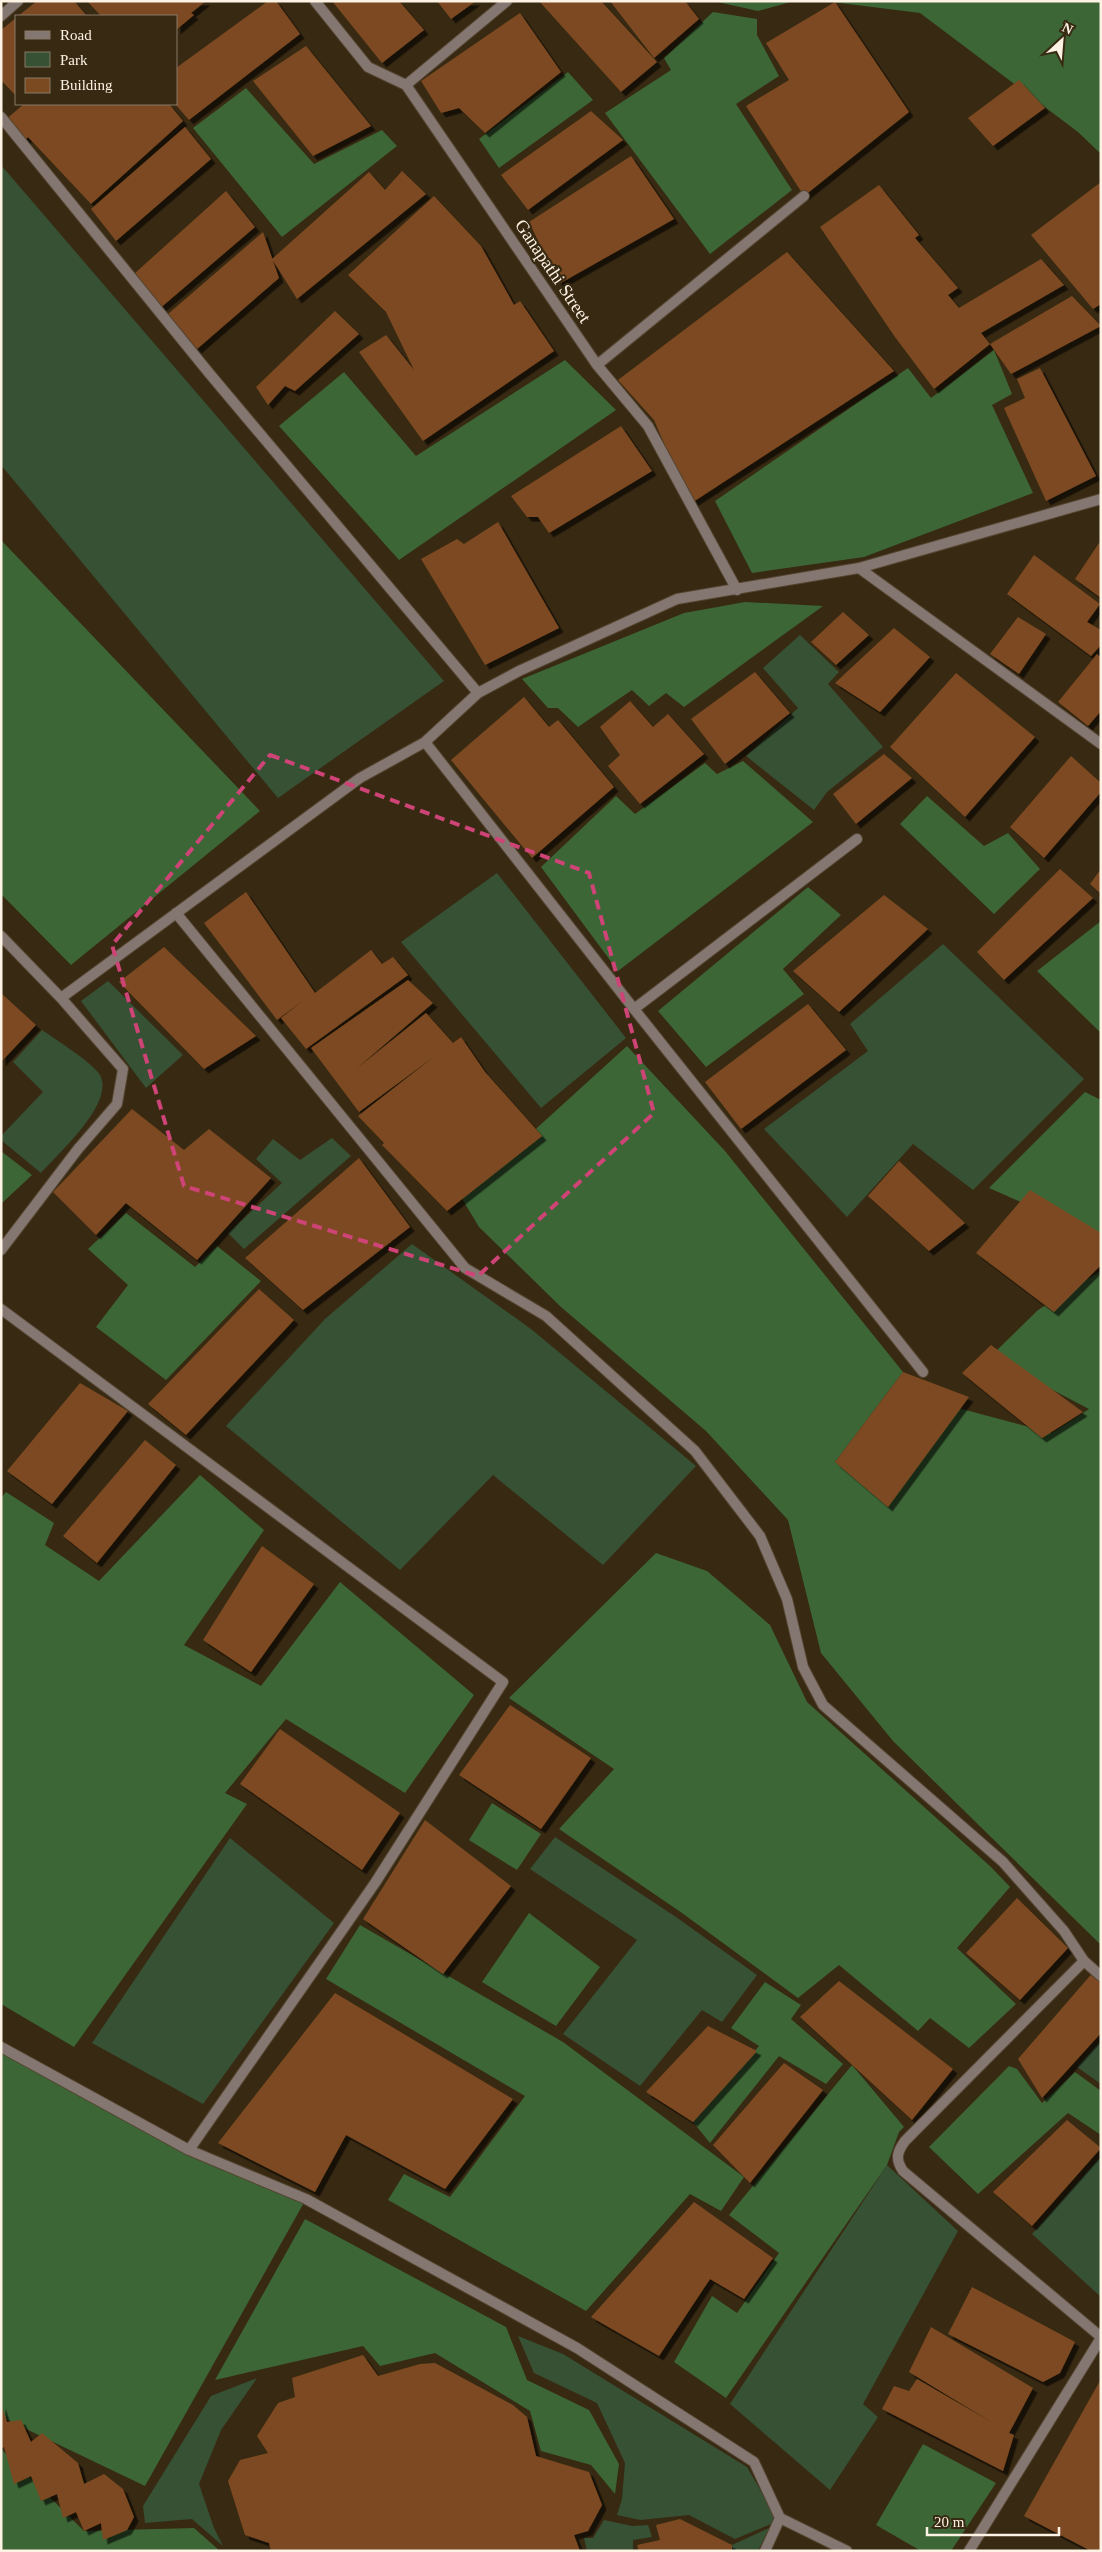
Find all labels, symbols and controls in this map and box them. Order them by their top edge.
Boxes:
legend [15,15,178,105]
north arrow [1037,15,1087,65]
text: N [1060,20,1075,38]
text: Road [60,27,92,43]
text: Park [60,52,88,68]
text: Building [60,77,113,93]
street label: Ganapathi Street [511,215,595,327]
scale bar [927,2504,1060,2536]
text: 20 m [934,2514,965,2530]

